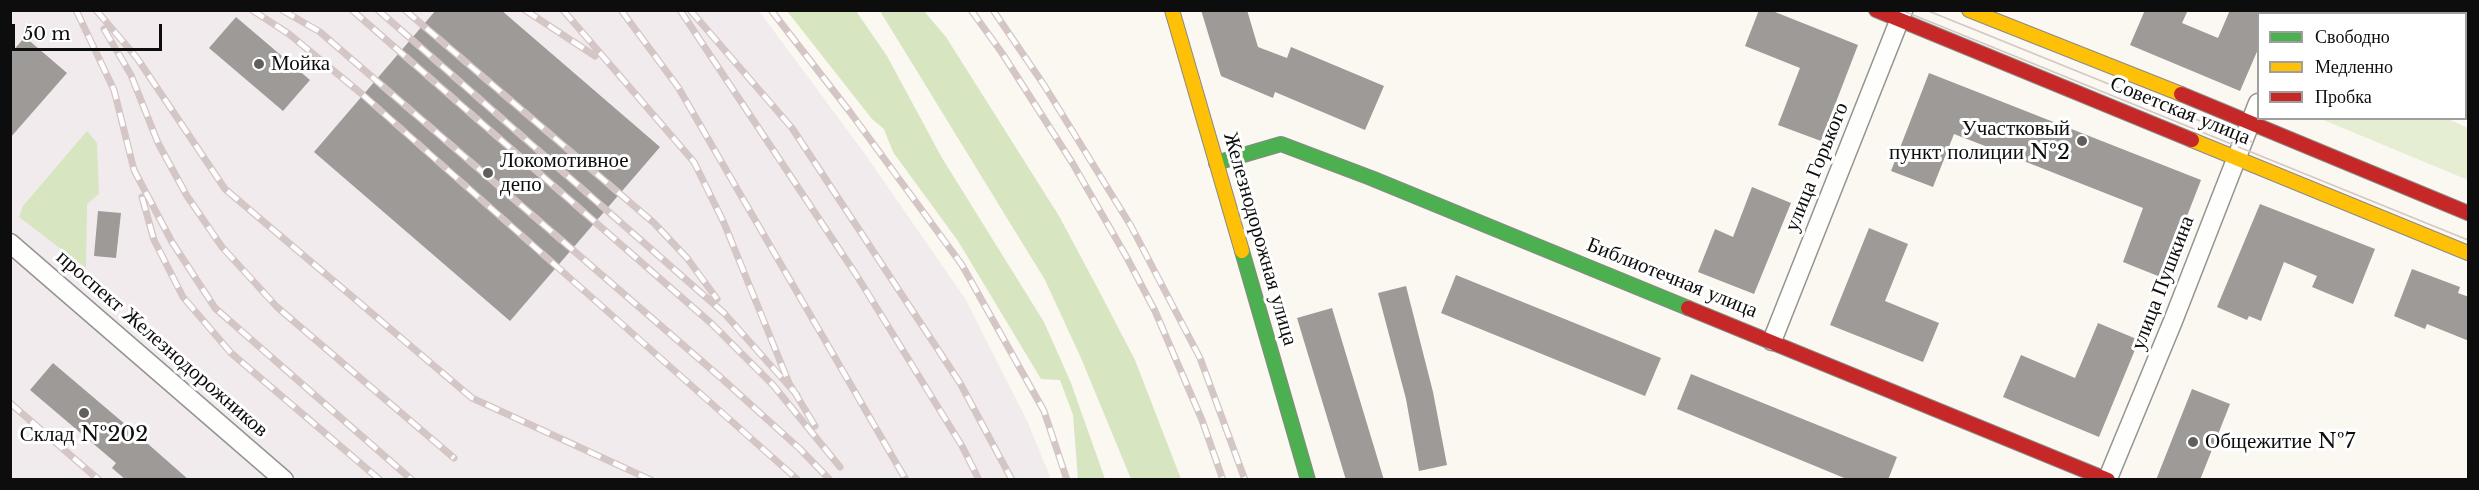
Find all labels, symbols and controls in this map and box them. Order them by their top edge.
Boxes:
scale bar [15,12,165,50]
legend [2257,12,2467,120]
text: 50 m [23,23,71,45]
text: Свободно [2315,26,2390,48]
place label: Мойка [271,51,330,77]
text: Медленно [2315,56,2393,78]
marker: Мойка [252,57,266,71]
street label: Советская улица [2106,71,2254,151]
text: Пробка [2315,86,2372,108]
street label: улица Горького [1780,99,1854,235]
place label: Участковый пункт полиции №2 [1889,116,2070,166]
street label: Железнодорожная улица [1217,129,1303,349]
marker: Участковый пункт полиции №2 [2075,134,2089,148]
place label: Локомотивное депо [500,148,629,198]
marker: Локомотивное депо [481,166,495,180]
street label: улица Пушкина [2126,212,2200,354]
street label: Библиотечная улица [1583,232,1761,324]
street label: проспект Железнодорожников [51,245,273,443]
marker: Склад №202 [77,406,91,420]
place label: Склад №202 [20,422,148,448]
place label: Общежитие №7 [2205,429,2355,455]
marker: Общежитие №7 [2186,435,2200,449]

